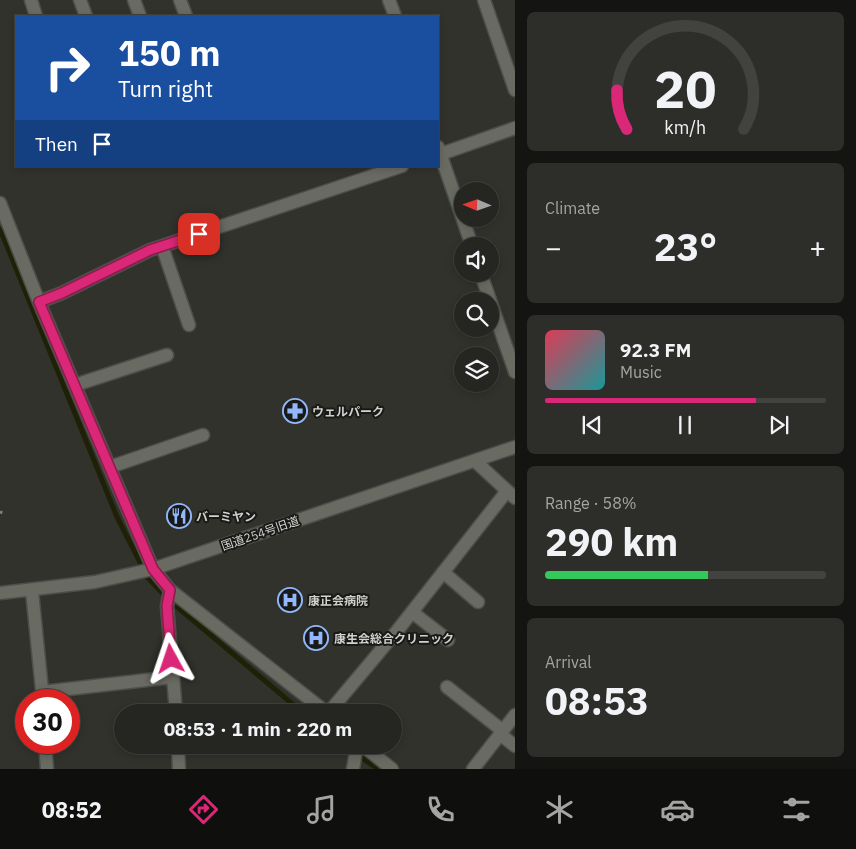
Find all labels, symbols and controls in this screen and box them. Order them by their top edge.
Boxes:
text: 150 m [118,30,221,76]
icon: right [35,35,100,100]
text: 20 [654,55,717,122]
text: Turn right [118,74,213,103]
text: km/h [665,116,707,139]
icon: arrive [88,130,116,158]
text: Then [35,132,78,156]
north arrow [454,182,499,228]
map controls [454,182,499,392]
text: Climate [545,198,600,218]
pin [178,213,220,255]
icon: arrive [185,220,213,248]
text: 23° [654,222,717,271]
text: − [545,229,562,266]
text: + [809,229,826,266]
button: sound [454,237,499,282]
button: search [454,292,499,337]
text: 92.3 FM [620,338,691,362]
button: layers [454,347,499,392]
text: Music [620,362,662,382]
pharmacy icon: ウェルパーク [282,398,308,424]
place label: ウェルパーク [312,404,384,419]
icon: previous [578,411,606,439]
icon: pause [671,411,699,439]
icon: next [765,411,793,439]
text: Range · 58% [545,493,637,513]
restaurant icon: バーミヤン [166,503,192,529]
place label: バーミヤン [196,509,256,524]
street label: 国道254号旧道 [219,513,301,553]
text: 290 km [545,517,678,566]
hospital icon: 康正会病院 [277,587,303,613]
place label: 康正会病院 [308,593,368,608]
hospital icon: 康生会総合クリニック [303,625,329,651]
place label: 康生会総合クリニック [334,631,454,646]
position arrow [144,632,196,684]
text: Arrival [545,652,592,672]
text: 08:53 [545,676,649,725]
speed limit sign: 30 [15,689,80,754]
text: 08:53 · 1 min · 220 m [164,717,352,741]
icon: directions [186,792,221,827]
icon: music [304,792,339,827]
icon: phone [423,792,458,827]
icon: climate [542,792,577,827]
icon: car [660,792,695,827]
icon: filters [779,792,814,827]
text: 08:52 [42,795,102,824]

